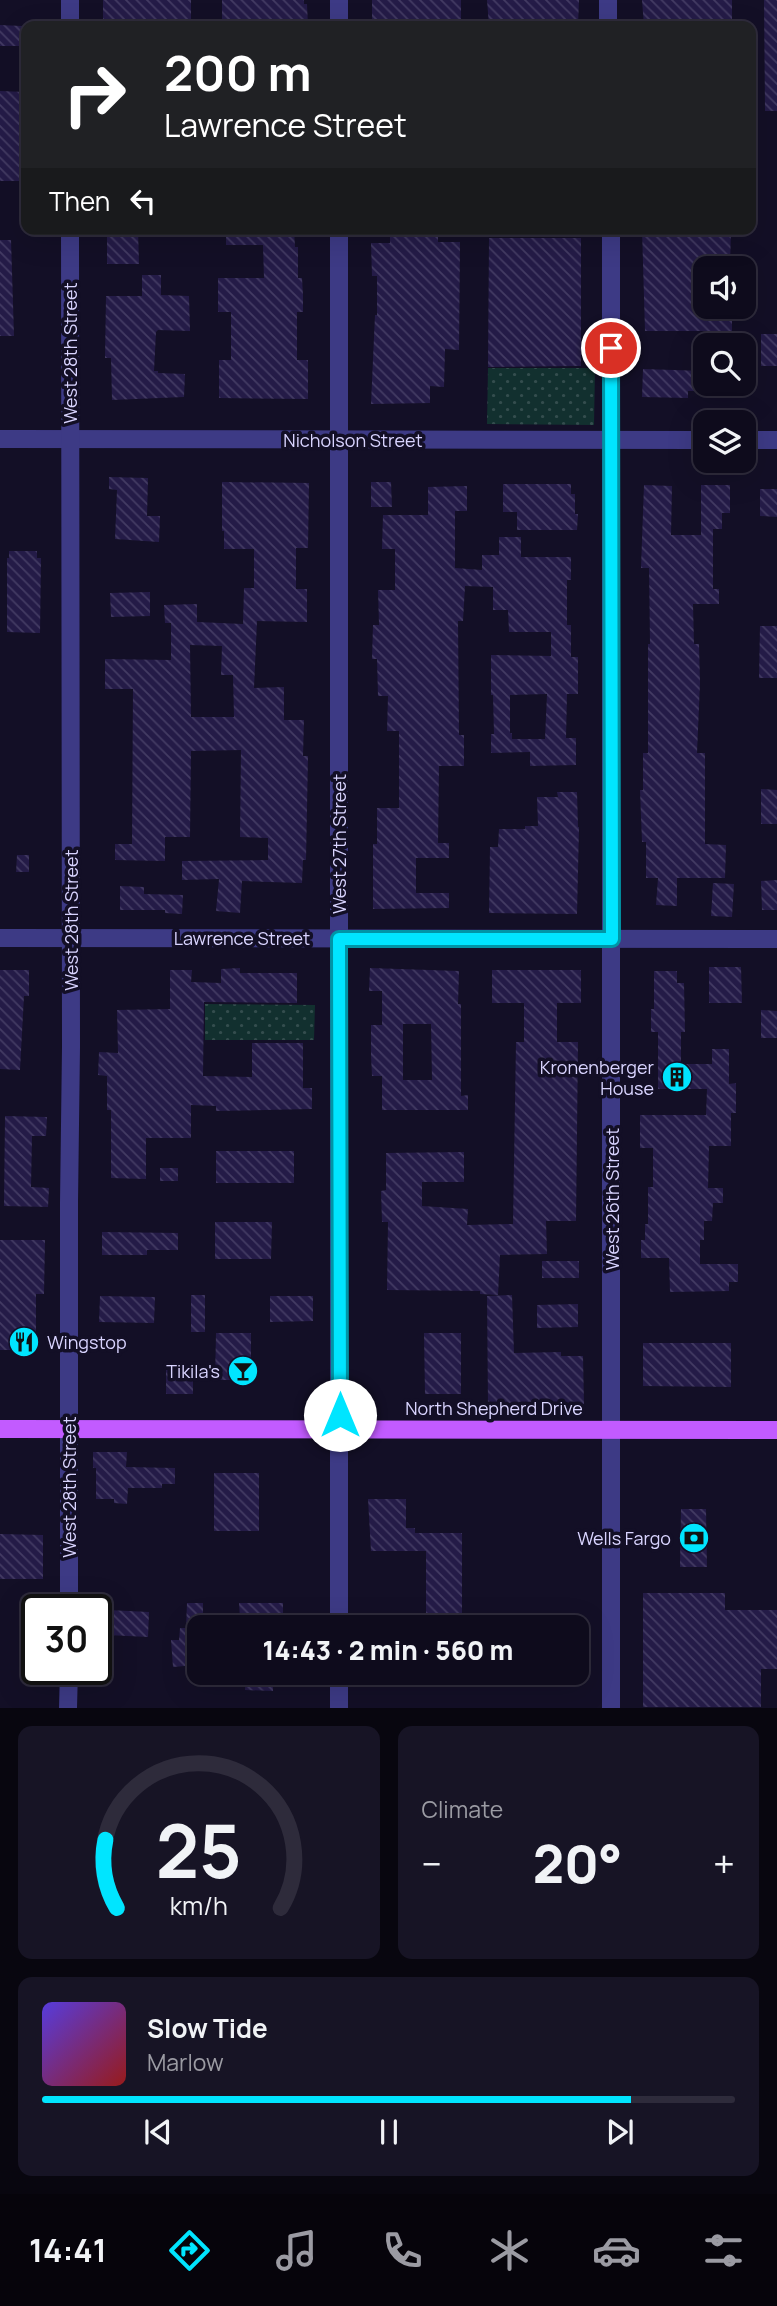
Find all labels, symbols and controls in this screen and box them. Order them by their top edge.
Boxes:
text: 200 m [164,39,312,106]
icon: right [49,49,140,140]
text: Lawrence Street [164,103,407,147]
icon: left [124,182,162,220]
text: Then [49,183,110,219]
map controls [693,256,756,473]
button: sound [693,256,756,319]
street label: West 28th Street [58,282,82,424]
pin [581,318,641,378]
icon: arrive [592,329,630,367]
button: search [693,333,756,396]
button: layers [693,410,756,473]
street label: Nicholson Street [283,428,423,452]
street label: West 27th Street [327,774,351,914]
street label: West 28th Street [59,849,83,991]
street label: Lawrence Street [174,926,310,950]
place label: Kronenberger House [540,1055,655,1100]
building icon: Kronenberger House [660,1060,694,1094]
street label: West 26th Street [600,1128,624,1270]
restaurant icon: Wingstop [7,1325,41,1359]
place label: Wingstop [47,1330,127,1354]
bar icon: Tikila's [226,1354,260,1388]
place label: Tikila's [166,1359,220,1383]
position arrow [303,1378,377,1452]
street label: North Shepherd Drive [405,1396,583,1420]
street label: West 28th Street [57,1416,81,1558]
bank icon: Wells Fargo [677,1521,711,1555]
place label: Wells Fargo [577,1526,671,1550]
speed limit sign: 30 [21,1594,112,1685]
text: 14:43 · 2 min · 560 m [263,1632,513,1668]
text: Climate [422,1793,503,1825]
text: 25 [156,1801,242,1901]
text: 20° [533,1828,622,1899]
text: − [422,1837,442,1889]
text: + [713,1837,735,1889]
text: km/h [170,1888,228,1923]
text: Slow Tide [147,2010,268,2046]
text: Marlow [147,2046,224,2078]
icon: previous [139,2113,177,2151]
icon: pause [370,2113,408,2151]
icon: next [601,2113,639,2151]
icon: directions [165,2226,214,2275]
icon: music [272,2226,321,2275]
icon: phone [378,2226,427,2275]
icon: climate [485,2226,534,2275]
icon: car [592,2226,641,2275]
icon: filters [699,2226,748,2275]
text: 14:41 [29,2228,107,2272]

